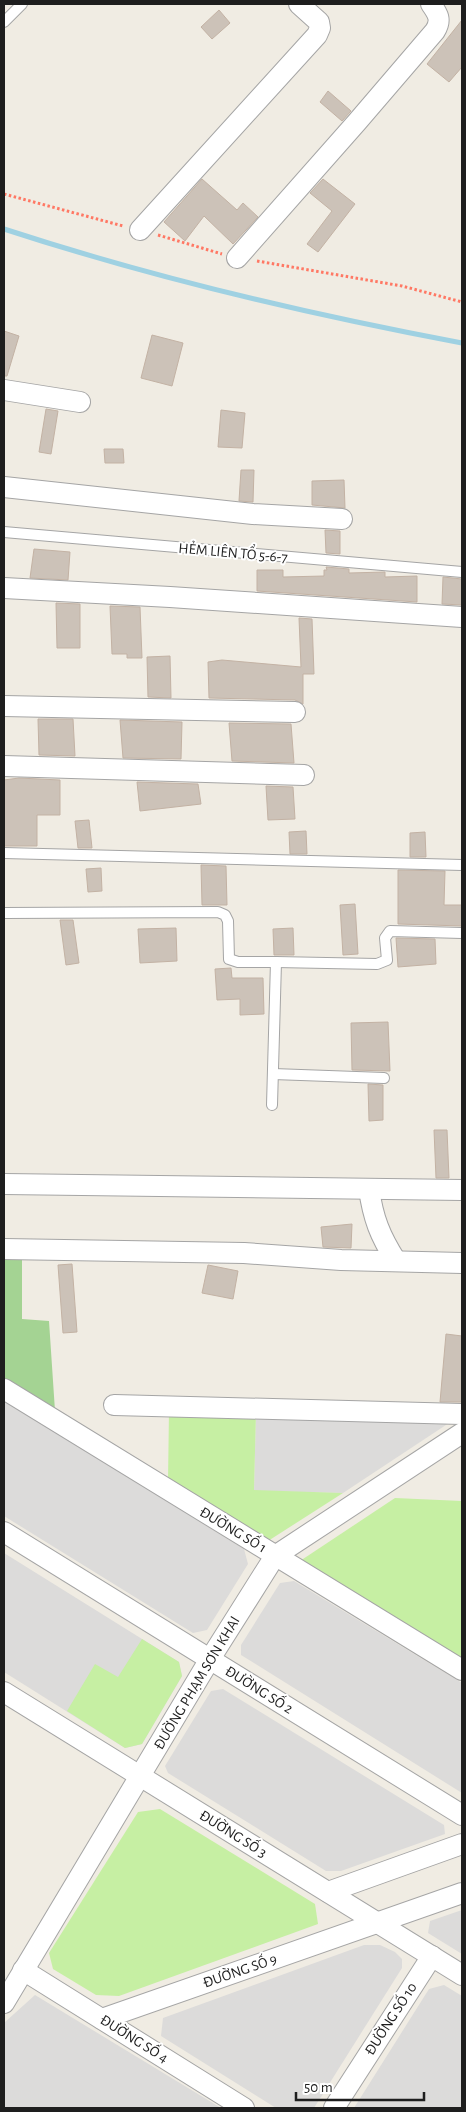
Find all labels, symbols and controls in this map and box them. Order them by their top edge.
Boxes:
street label: HẺM LIÊN TỔ 5-6-7 [178,537,289,565]
street label: ĐƯỜNG SỐ 1 [197,1502,271,1556]
street label: ĐƯỜNG PHẠM SƠN KHAI [150,1613,243,1752]
street label: ĐƯỜNG SỐ 2 [222,1661,297,1717]
street label: ĐƯỜNG SỐ 3 [197,1805,271,1861]
street label: ĐƯỜNG SỐ 9 [200,1949,279,1991]
street label: ĐƯỜNG SỐ 10 [360,1978,420,2058]
street label: ĐƯỜNG SỐ 4 [97,2010,172,2066]
scale bar [296,2070,424,2102]
text: 50 m [304,2080,333,2095]

